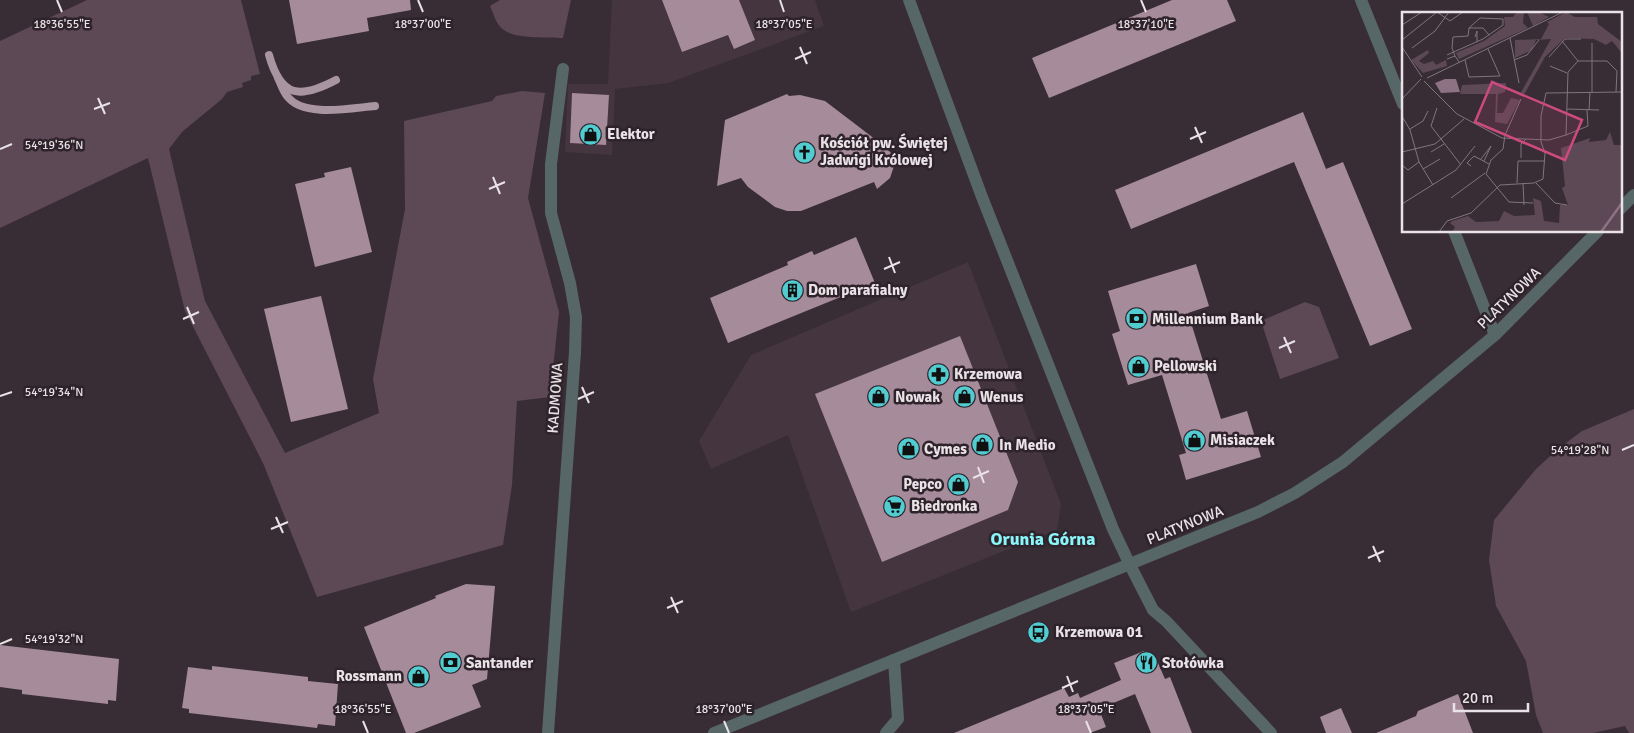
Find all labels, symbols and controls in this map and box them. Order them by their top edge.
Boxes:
inset map [1402,12,1622,232]
text: 18°36'55"E [33,17,91,32]
text: 18°37'00"E [394,17,452,32]
text: 18°37'05"E [755,17,813,32]
text: 18°37'10"E [1117,17,1175,32]
shop icon: Elektor [579,122,603,146]
place label: Elektor [607,125,655,143]
place label: Kościół pw. Świętej Jadwigi Królowej [820,133,948,169]
text: 54°19'36"N [25,138,83,153]
church icon: Kościół pw. Świętej Jadwigi Królowej [792,140,816,164]
street label: PLATYNOWA [1474,263,1544,333]
building icon: Dom parafialny [780,278,804,302]
place label: Dom parafialny [808,281,908,299]
bank icon: Millennium Bank [1124,307,1148,331]
place label: Millennium Bank [1152,310,1263,328]
shop icon: Pellowski [1126,354,1150,378]
place label: Pellowski [1154,357,1217,375]
street label: KADMOWA [544,362,566,434]
pharmacy icon: Krzemowa [926,362,950,386]
place label: Krzemowa [954,365,1023,383]
text: 54°19'34"N [25,385,83,400]
shop icon: Nowak [867,385,891,409]
shop icon: Wenus [952,385,976,409]
place label: Nowak [895,388,940,406]
place label: Wenus [980,388,1024,406]
shop icon: Misiaczek [1182,428,1206,452]
place label: Misiaczek [1210,431,1275,449]
shop icon: In Medio [971,433,995,457]
place label: In Medio [999,436,1056,454]
shop icon: Cymes [896,437,920,461]
place label: Cymes [924,440,967,458]
text: 54°19'28"N [1551,443,1609,458]
shop icon: Pepco [946,472,970,496]
place label: Pepco [903,475,942,493]
supermarket icon: Biedronka [883,494,907,518]
place label: Biedronka [911,497,978,515]
street label: PLATYNOWA [1144,501,1226,549]
district label: Orunia Górna [991,528,1095,550]
bus stop icon: Krzemowa 01 [1027,620,1051,644]
place label: Krzemowa 01 [1055,623,1143,641]
text: 54°19'32"N [25,632,83,647]
bank icon: Santander [438,651,462,675]
restaurant icon: Stołówka [1134,651,1158,675]
place label: Santander [466,654,533,672]
place label: Stołówka [1162,654,1224,672]
shop icon: Rossmann [406,664,430,688]
place label: Rossmann [336,667,402,685]
scale bar [1454,680,1528,712]
text: 20 m [1462,689,1493,707]
text: 18°36'55"E [334,702,392,717]
text: 18°37'00"E [695,702,753,717]
text: 18°37'05"E [1057,702,1115,717]

